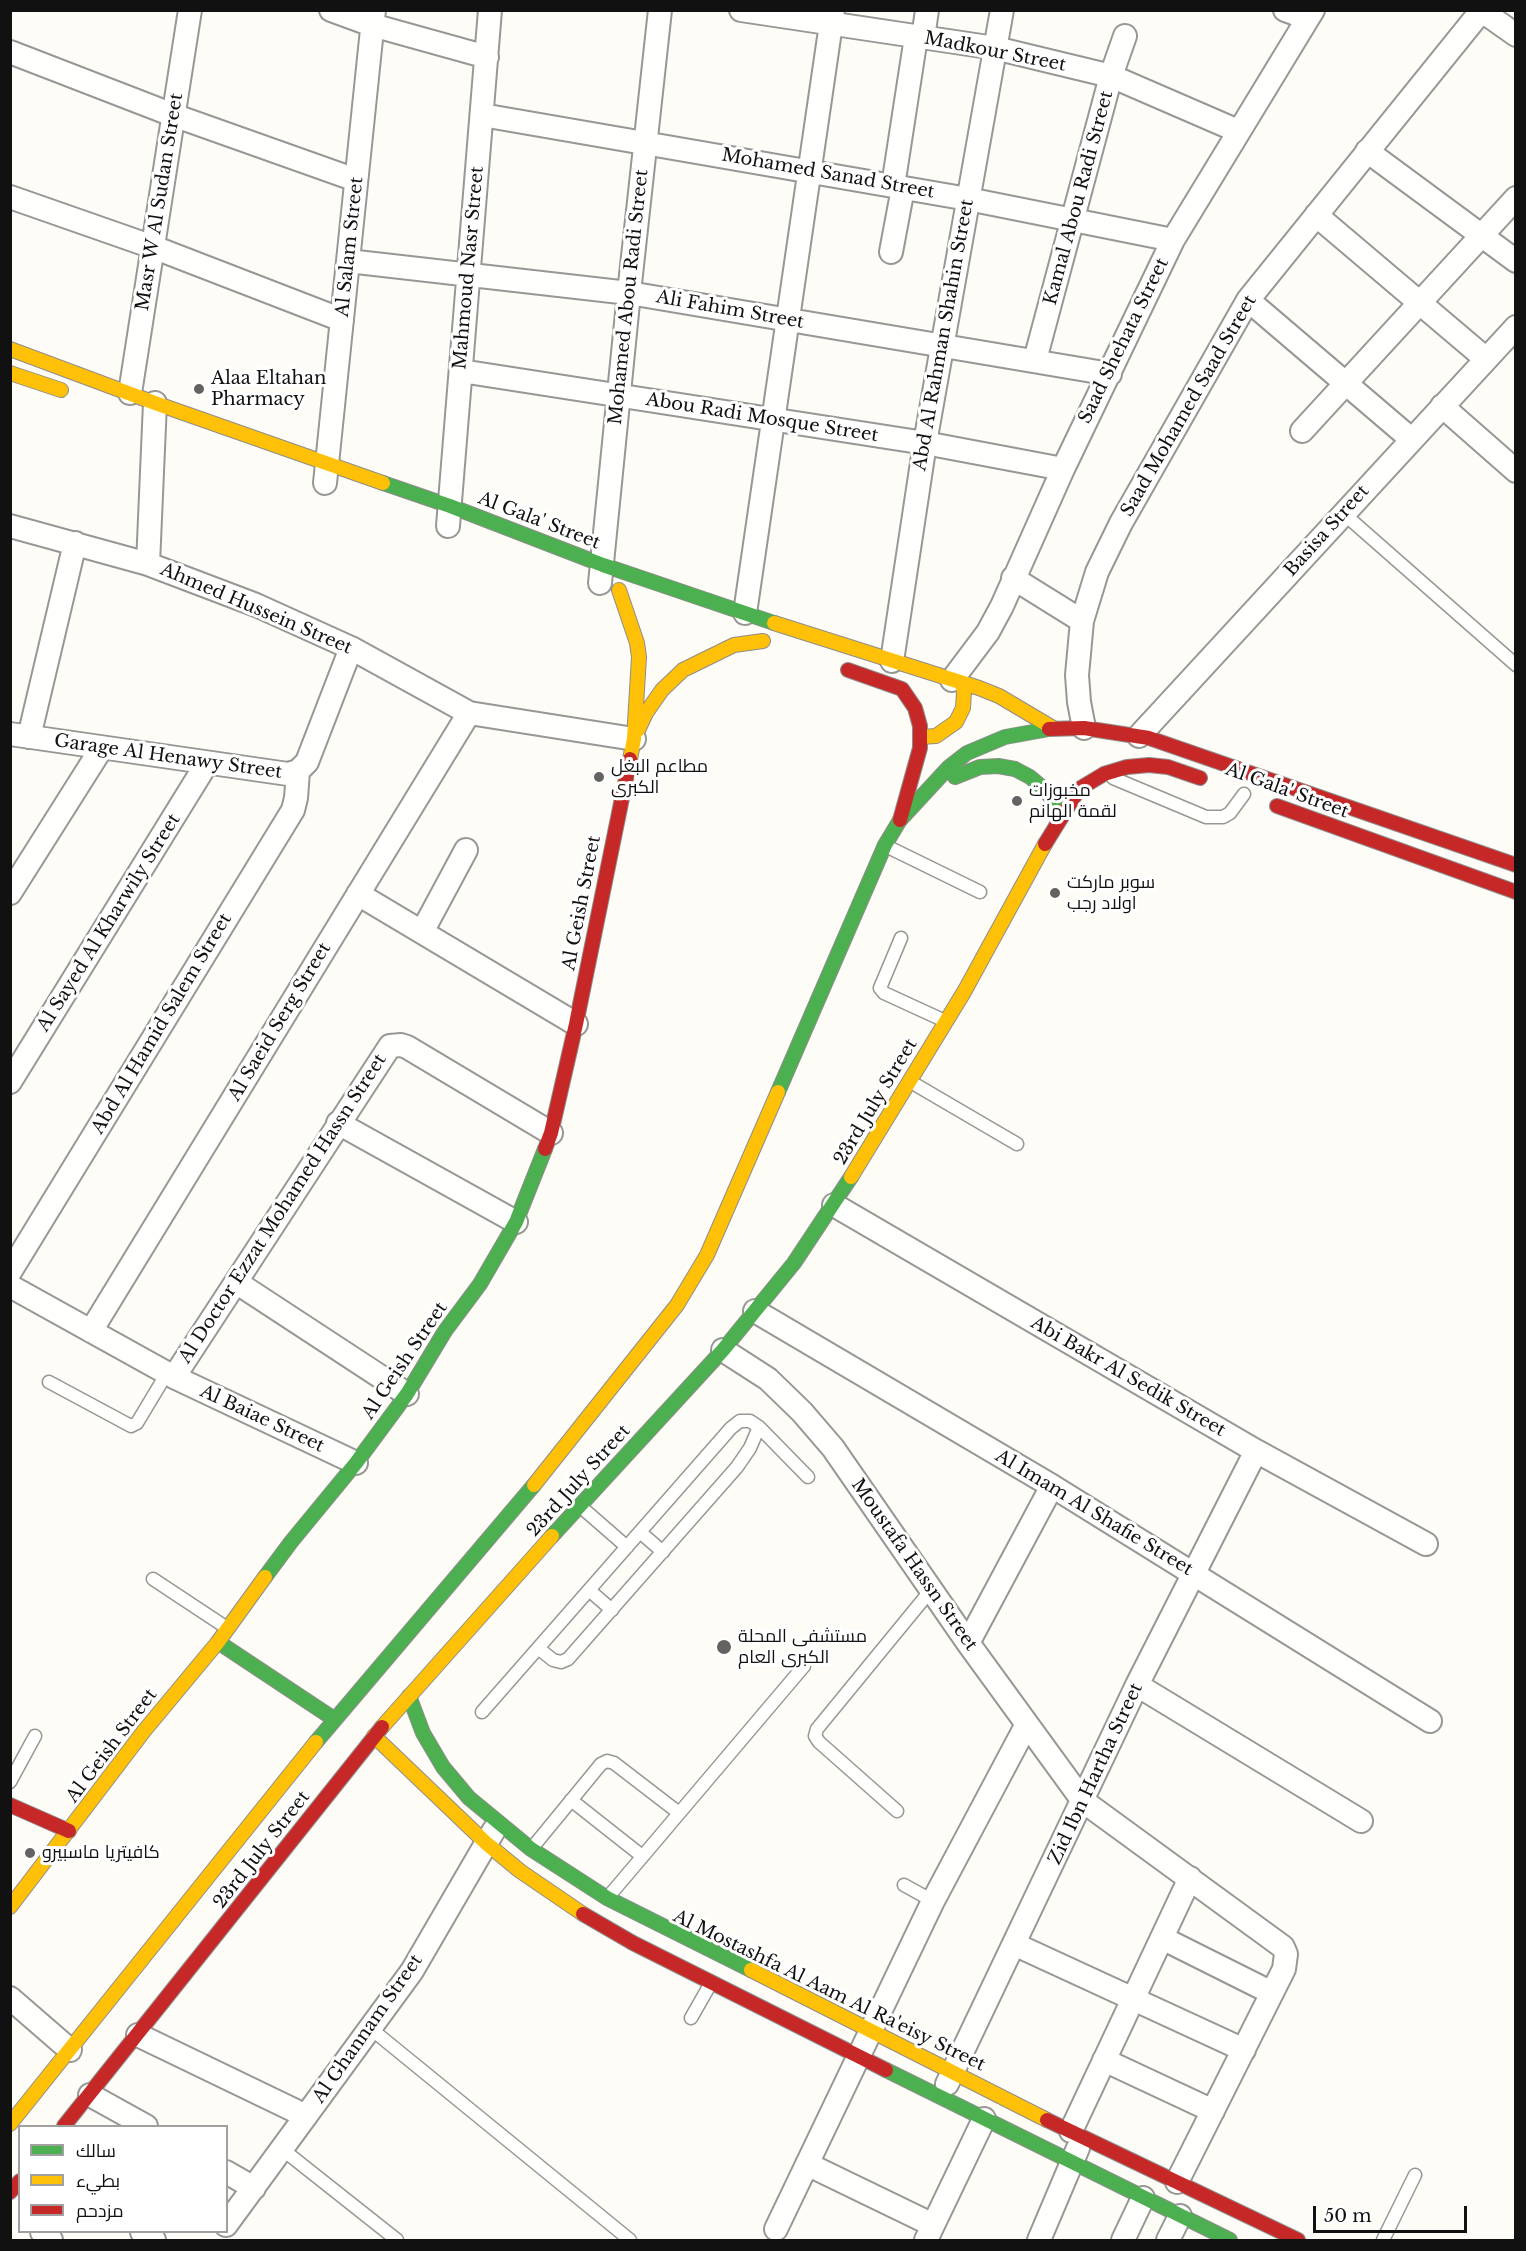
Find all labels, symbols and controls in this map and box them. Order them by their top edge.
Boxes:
street label: Madkour Street [922,28,1068,76]
street label: Kamal Abou Radi Street [1040,89,1118,307]
street label: Masr W Al Sudan Street [132,92,188,312]
street label: Mohamed Sanad Street [720,145,936,203]
street label: Mahmoud Nasr Street [449,165,489,371]
street label: Mohamed Abou Radi Street [605,168,653,426]
street label: Al Salam Street [332,176,368,318]
street label: Abd Al Rahman Shahin Street [909,197,979,473]
street label: Saad Shehata Street [1074,255,1174,427]
street label: Ali Fahim Street [654,286,806,334]
street label: Saad Mohamed Saad Street [1117,291,1261,521]
place label: Alaa Eltahan Pharmacy [211,368,326,410]
marker: Alaa Eltahan Pharmacy [192,382,206,396]
street label: Abou Radi Mosque Street [644,389,880,447]
street label: Basisa Street [1280,481,1374,581]
street label: Al Gala' Street [475,488,603,554]
street label: Ahmed Hussein Street [157,559,355,659]
street label: Garage Al Henawy Street [53,730,283,784]
place label: مطاعم البغل الكبرى [611,756,708,798]
street label: Al Gala' Street [1223,759,1351,823]
marker: مطاعم البغل الكبرى [592,770,606,784]
place label: مخبوزات لقمة الهانم [1029,780,1117,822]
marker: مخبوزات لقمة الهانم [1010,794,1024,808]
street label: Al Sayed Al Kharwily Street [33,810,185,1036]
street label: Al Geish Street [558,834,606,972]
place label: سوبر ماركت اولاد رجب [1067,872,1155,914]
marker: سوبر ماركت اولاد رجب [1048,886,1062,900]
street label: Abd Al Hamid Salem Street [87,910,237,1138]
street label: Al Saeid Serg Street [224,939,336,1105]
street label: 23rd July Street [830,1035,922,1169]
street label: Al Doctor Ezzat Mohamed Hassn Street [175,1050,391,1368]
street label: Al Geish Street [358,1298,452,1424]
street label: Abi Bakr Al Sedik Street [1027,1312,1229,1442]
street label: Al Baiae Street [197,1381,327,1457]
street label: 23rd July Street [523,1421,635,1541]
street label: Al Imam Al Shafie Street [991,1445,1197,1581]
street label: Moustafa Hassn Street [846,1475,982,1655]
place label: مستشفى المحلة الكبرى العام [738,1626,867,1668]
marker: مستشفى المحلة الكبرى العام [715,1638,733,1656]
street label: Zid Ibn Hartha Street [1044,1680,1148,1868]
street label: Al Geish Street [62,1685,162,1807]
street label: 23rd July Street [209,1787,315,1913]
place label: كافيتريا ماسبيرو [42,1842,160,1864]
marker: كافيتريا ماسبيرو [23,1846,37,1860]
street label: Al Mostashfa Al Aam Al Ra'eisy Street [669,1906,989,2076]
street label: Al Ghannam Street [309,1951,427,2107]
legend [18,2125,228,2233]
text: سالك [76,2140,116,2162]
text: بطيء [76,2170,120,2192]
scale bar [1316,2194,1470,2232]
text: مزدحم [76,2200,124,2222]
text: 50 m [1324,2205,1372,2227]

